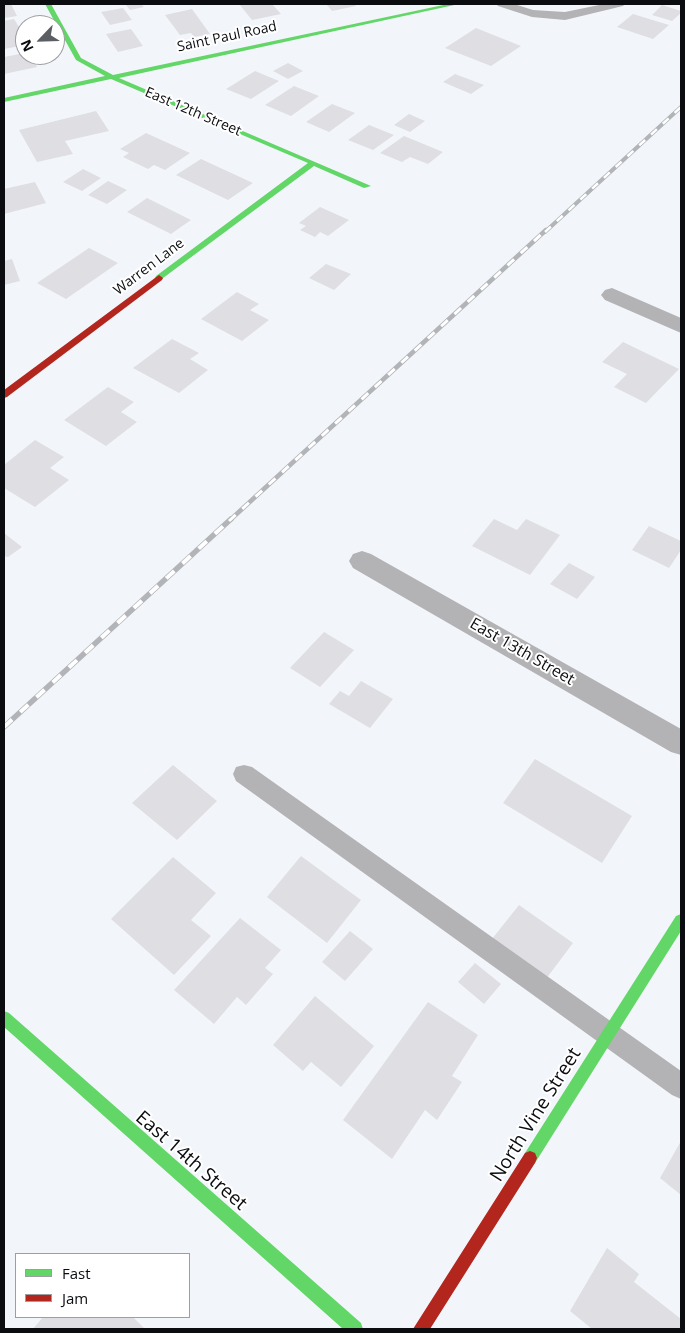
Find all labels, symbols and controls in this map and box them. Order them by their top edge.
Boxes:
north arrow [15,15,65,65]
street label: Saint Paul Road [176,18,278,56]
text: N [16,37,38,55]
street label: East 12th Street [142,84,244,140]
street label: Warren Lane [110,235,188,299]
street label: East 13th Street [466,614,578,690]
street label: North Vine Street [486,1044,586,1186]
street label: East 14th Street [131,1106,251,1216]
legend [15,1253,190,1318]
text: Fast [62,1263,91,1283]
text: Jam [62,1288,88,1308]

